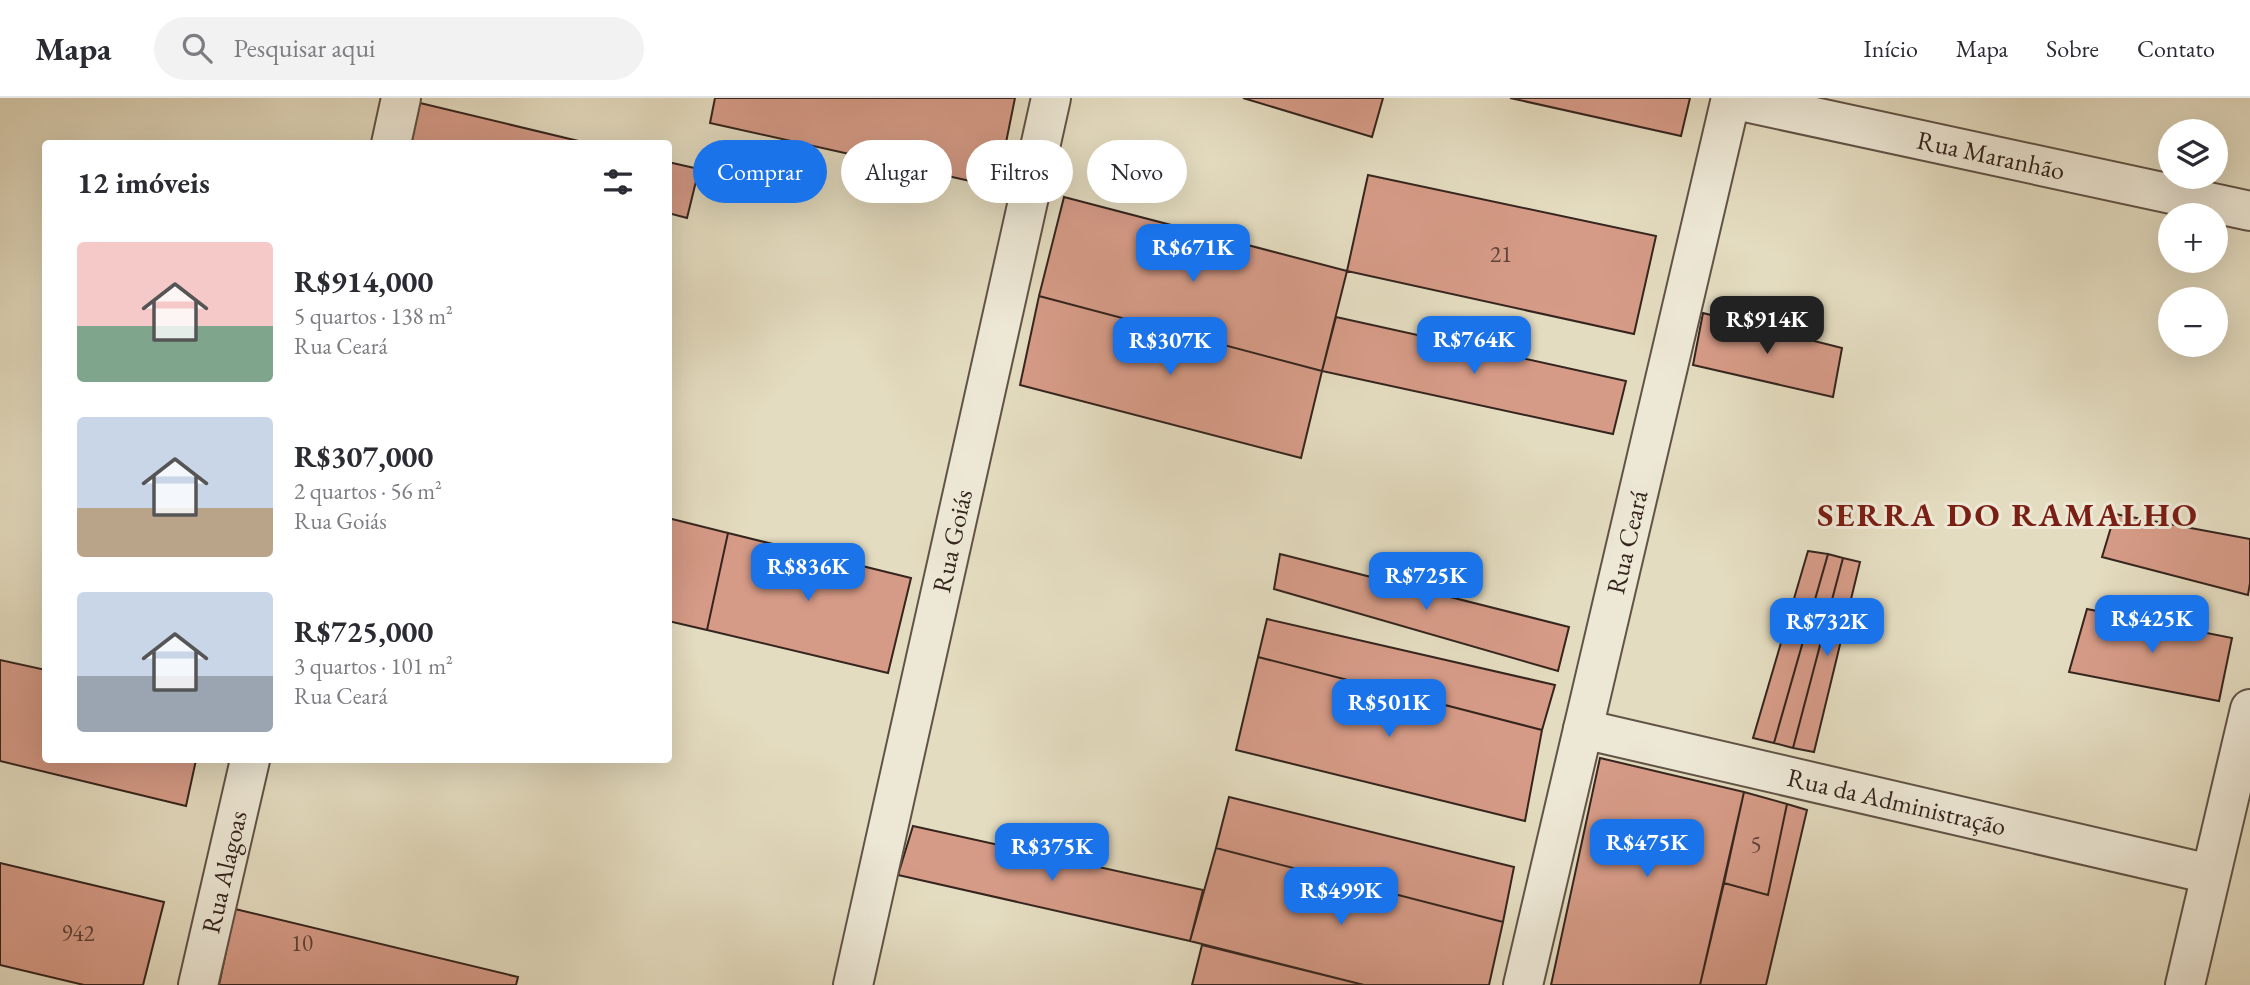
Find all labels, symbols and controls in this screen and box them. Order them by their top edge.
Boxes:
search box [154,17,644,80]
text: Mapa [35,27,112,70]
icon: search [178,29,216,67]
text: Pesquisar aqui [234,31,376,65]
text: Início [1864,33,1918,64]
text: Mapa [1956,33,2008,64]
text: Sobre [2046,33,2099,64]
text: Contato [2137,33,2215,64]
map controls [2158,119,2228,357]
button: layers [2158,119,2228,189]
street label: Rua Maranhão [1914,123,2068,188]
chip: Comprar [693,140,827,203]
chip: Alugar [841,140,952,203]
chip: Filtros [966,140,1073,203]
chip: Novo [1087,140,1187,203]
text: 12 imóveis [77,163,210,202]
icon: filters [599,163,637,201]
button: + [2158,203,2228,273]
pin: R$671K [1136,225,1250,284]
text: R$671K [1152,232,1234,262]
house number: 21 [1490,239,1512,269]
text: R$914,000 [294,262,433,301]
icon: home [133,270,217,354]
button: − [2158,287,2228,357]
pin: R$914K [1710,296,1824,356]
text: 5 quartos · 138 m² [294,301,453,331]
text: R$914K [1726,304,1808,334]
pin: R$764K [1417,316,1531,376]
pin: R$307K [1113,317,1227,377]
text: R$764K [1433,324,1515,354]
text: R$307K [1129,325,1211,355]
text: Rua Ceará [294,331,388,361]
text: R$307,000 [294,437,433,476]
icon: home [133,445,217,529]
text: 2 quartos · 56 m² [294,476,442,506]
street label: Rua Goiás [924,486,980,596]
street label: Rua Ceará [1598,486,1656,597]
district label: SERRA DO RAMALHO [1817,493,2199,536]
text: Rua Goiás [294,506,387,536]
pin: R$836K [751,544,865,603]
text: R$836K [767,551,849,581]
pin: R$725K [1369,552,1483,612]
text: R$725K [1385,560,1467,590]
pin: R$425K [2095,596,2209,655]
pin: R$732K [1770,598,1884,658]
text: R$425K [2111,603,2193,633]
text: R$732K [1786,606,1868,636]
text: R$725,000 [294,612,433,651]
icon: home [133,620,217,704]
text: 3 quartos · 101 m² [294,651,453,681]
pin: R$501K [1332,680,1446,739]
text: Rua Ceará [294,681,388,711]
text: R$501K [1348,687,1430,717]
street label: Rua da Administração [1784,760,2009,843]
street label: Rua Alagoas [193,807,255,937]
pin: R$475K [1590,820,1704,879]
pin: R$375K [995,824,1109,883]
text: R$475K [1606,827,1688,857]
house number: 5 [1750,829,1762,859]
text: R$375K [1011,831,1093,861]
pin: R$499K [1284,868,1398,927]
text: R$499K [1300,875,1382,905]
house number: 942 [61,918,95,948]
house number: 10 [291,928,313,958]

